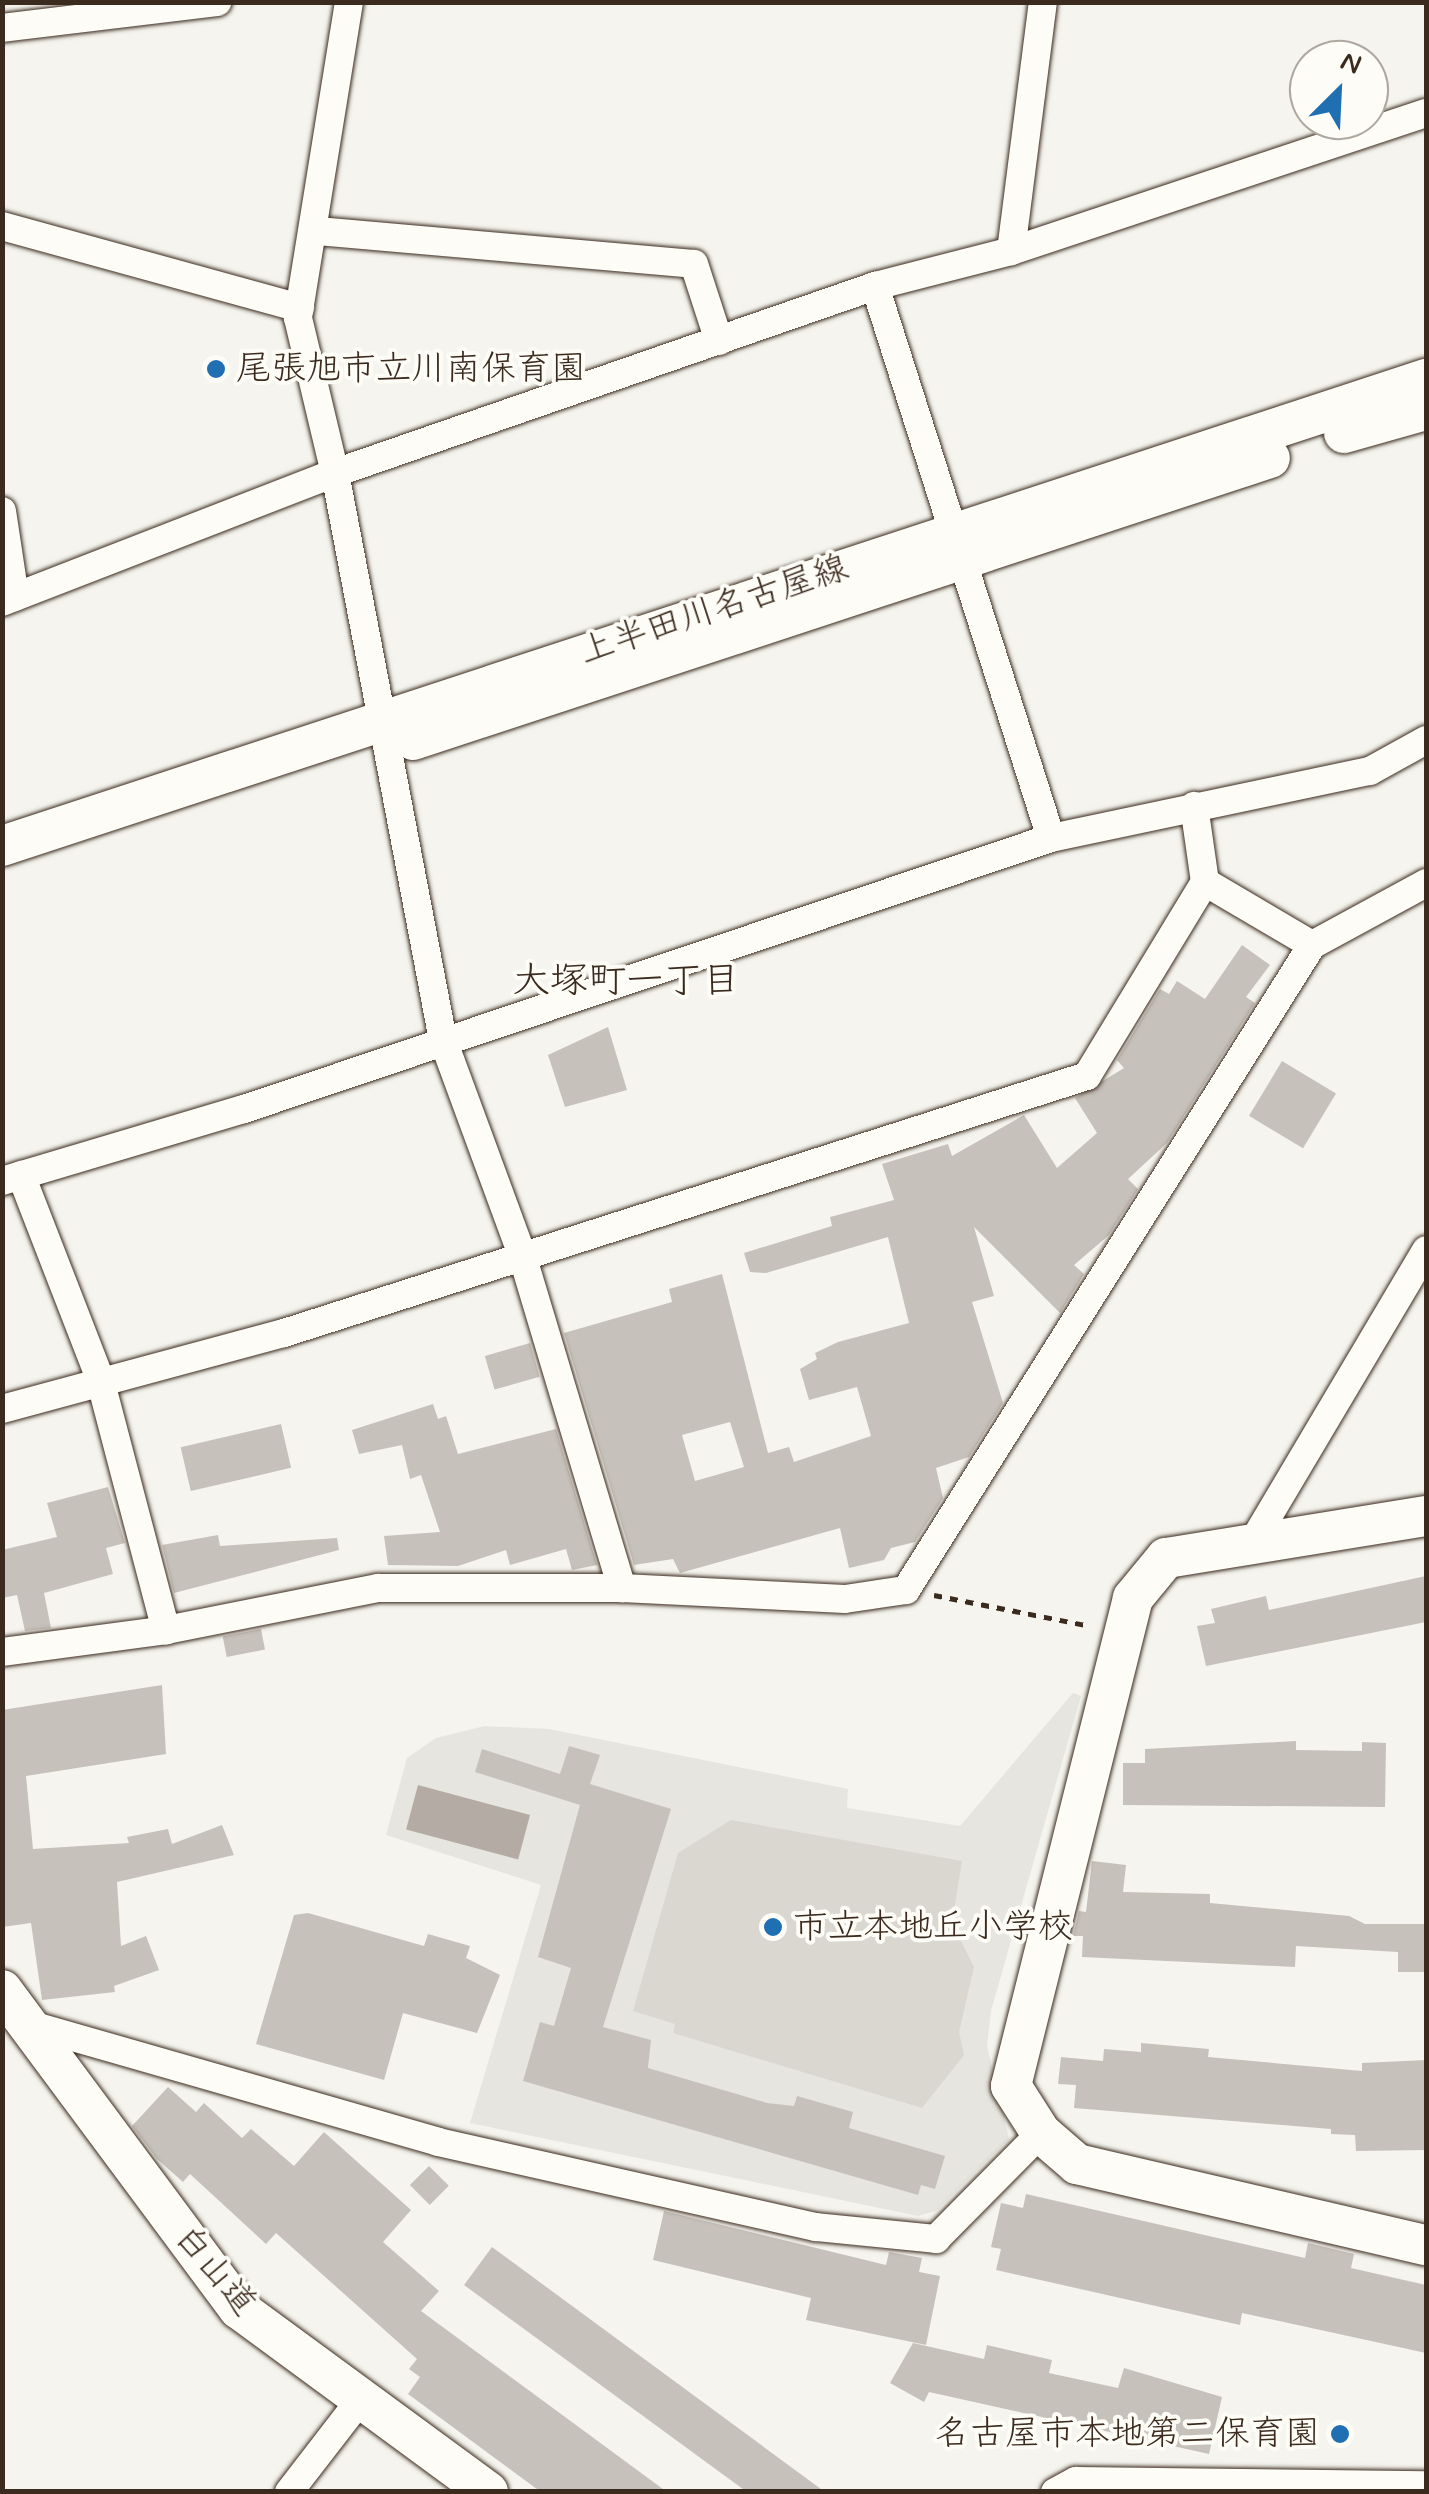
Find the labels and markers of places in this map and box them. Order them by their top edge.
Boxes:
place label: 尾張旭市立川南保育園 [236,348,586,390]
marker: 尾張旭市立川南保育園 [205,358,227,380]
place label: 市立本地丘小学校 [793,1906,1073,1948]
marker: 市立本地丘小学校 [762,1916,784,1938]
place label: 名古屋市本地第二保育園 [935,2413,1320,2455]
marker: 名古屋市本地第二保育園 [1329,2423,1351,2445]

